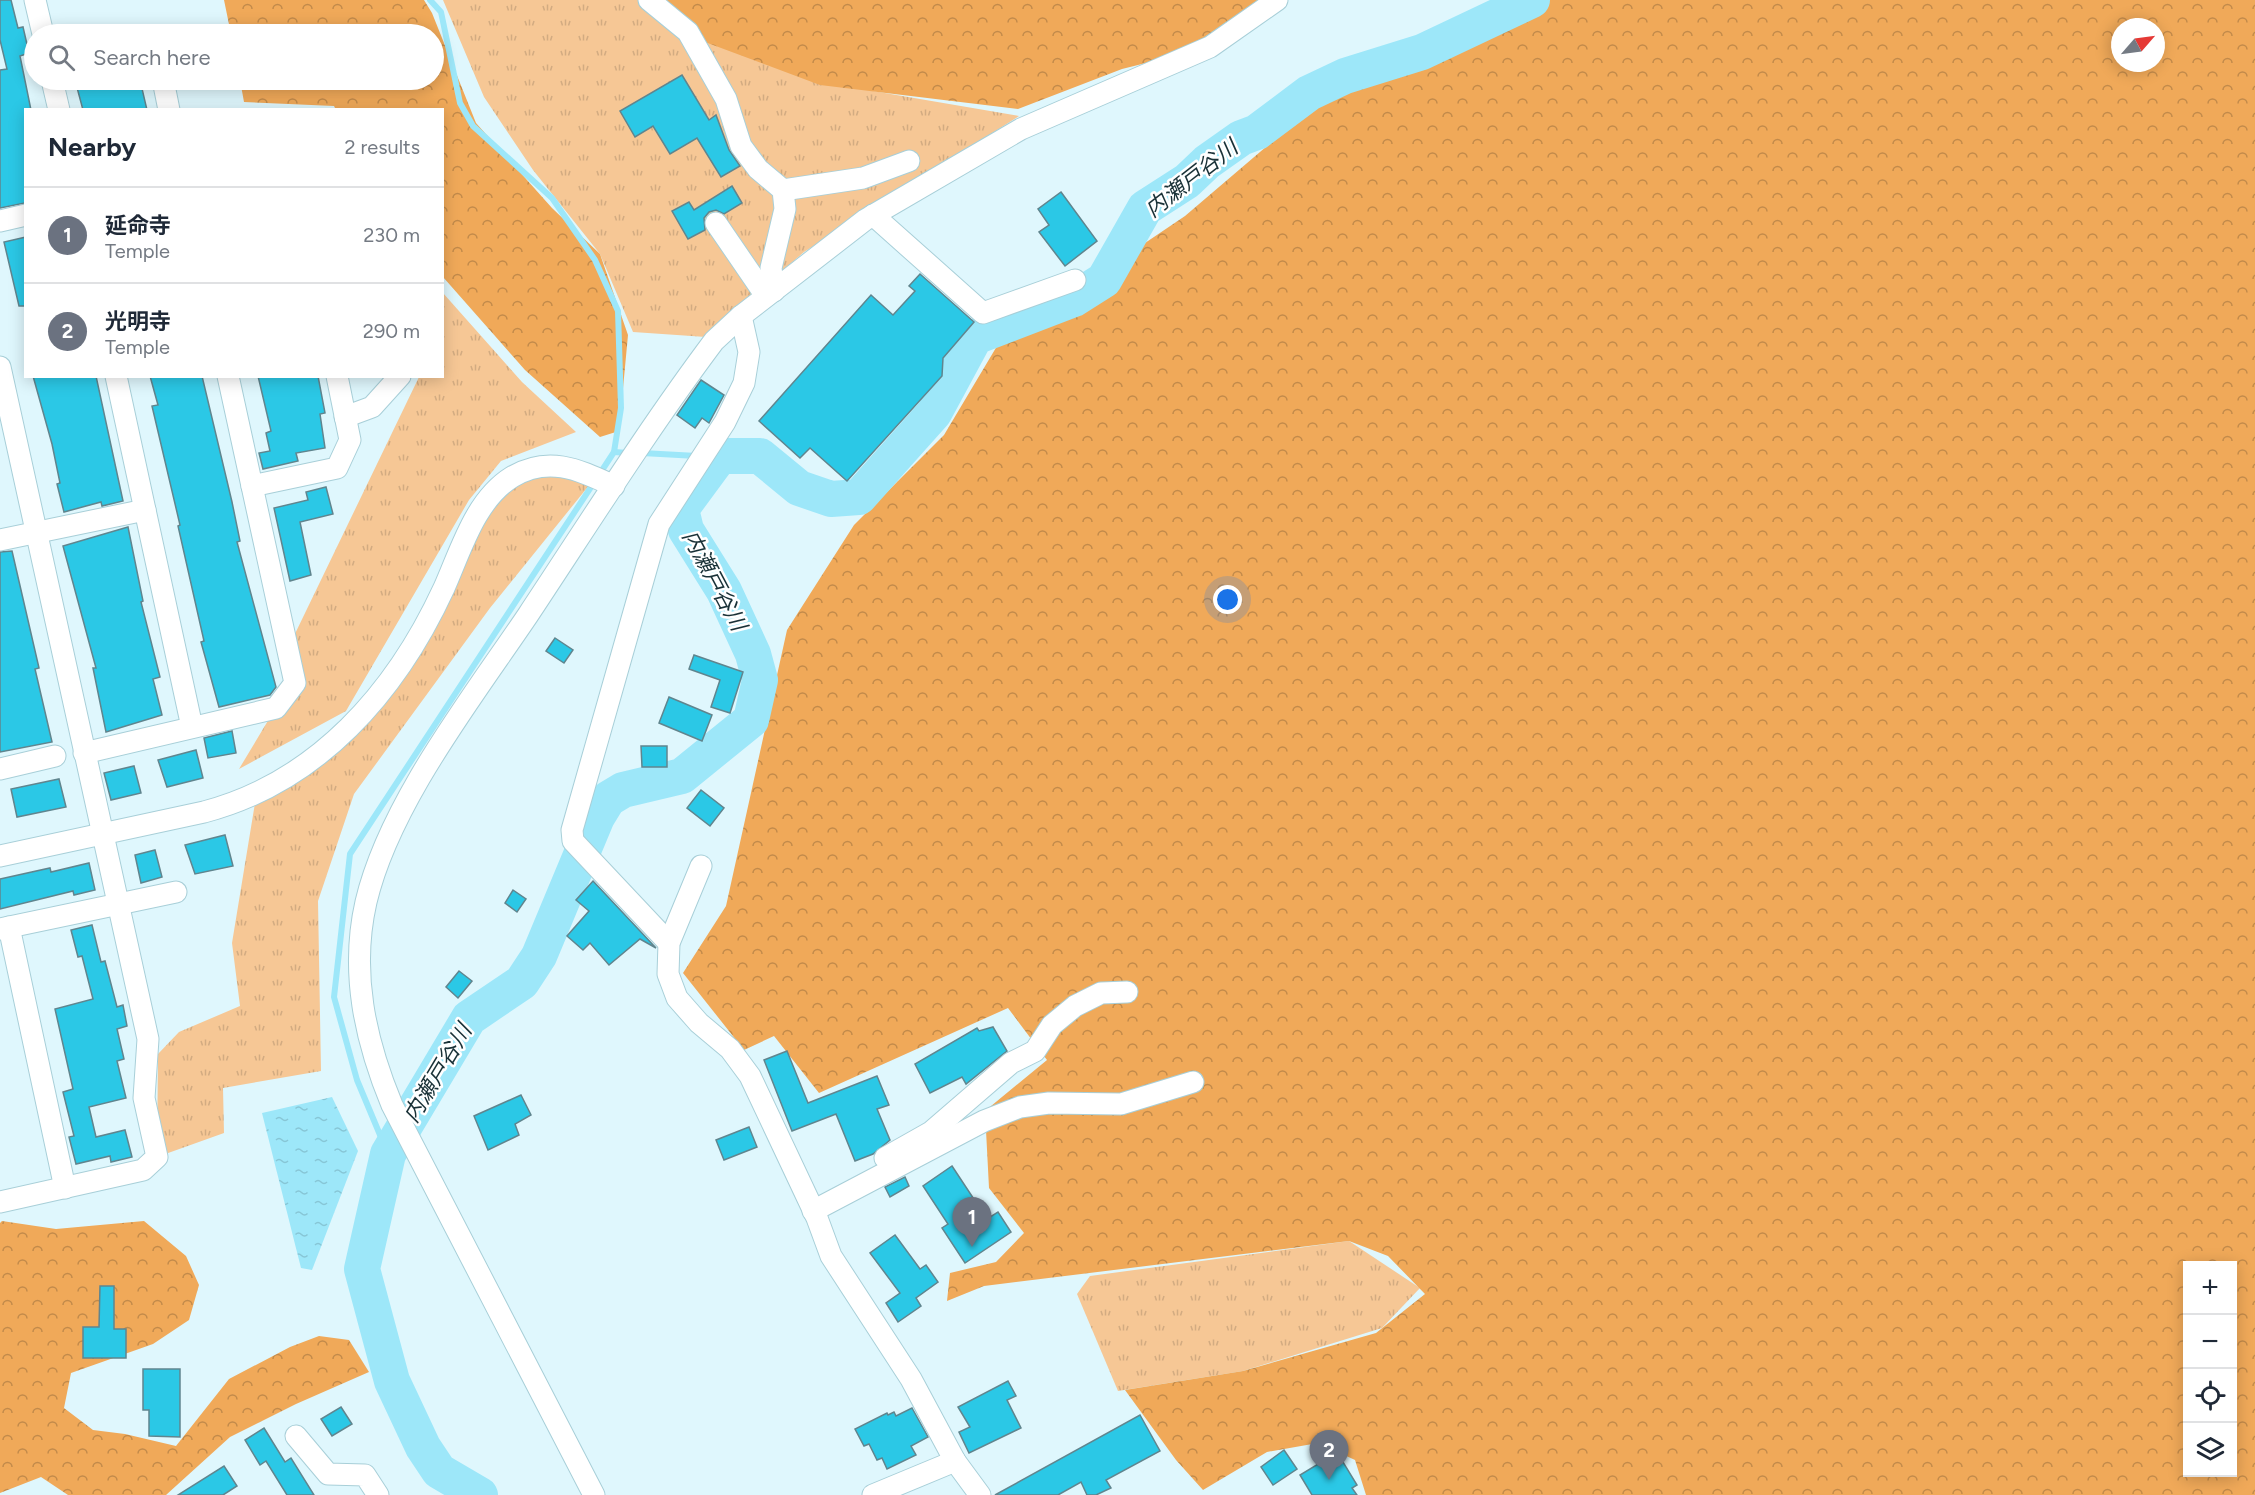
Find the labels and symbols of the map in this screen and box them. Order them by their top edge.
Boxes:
north arrow [2111,18,2165,72]
water label: 内瀬戸谷川 [1140,133,1245,223]
water label: 内瀬戸谷川 [677,525,753,637]
your location [1213,585,1242,614]
water label: 内瀬戸谷川 [398,1017,478,1127]
pin: 1 [952,1198,992,1247]
pin: 2 [1310,1430,1348,1480]

